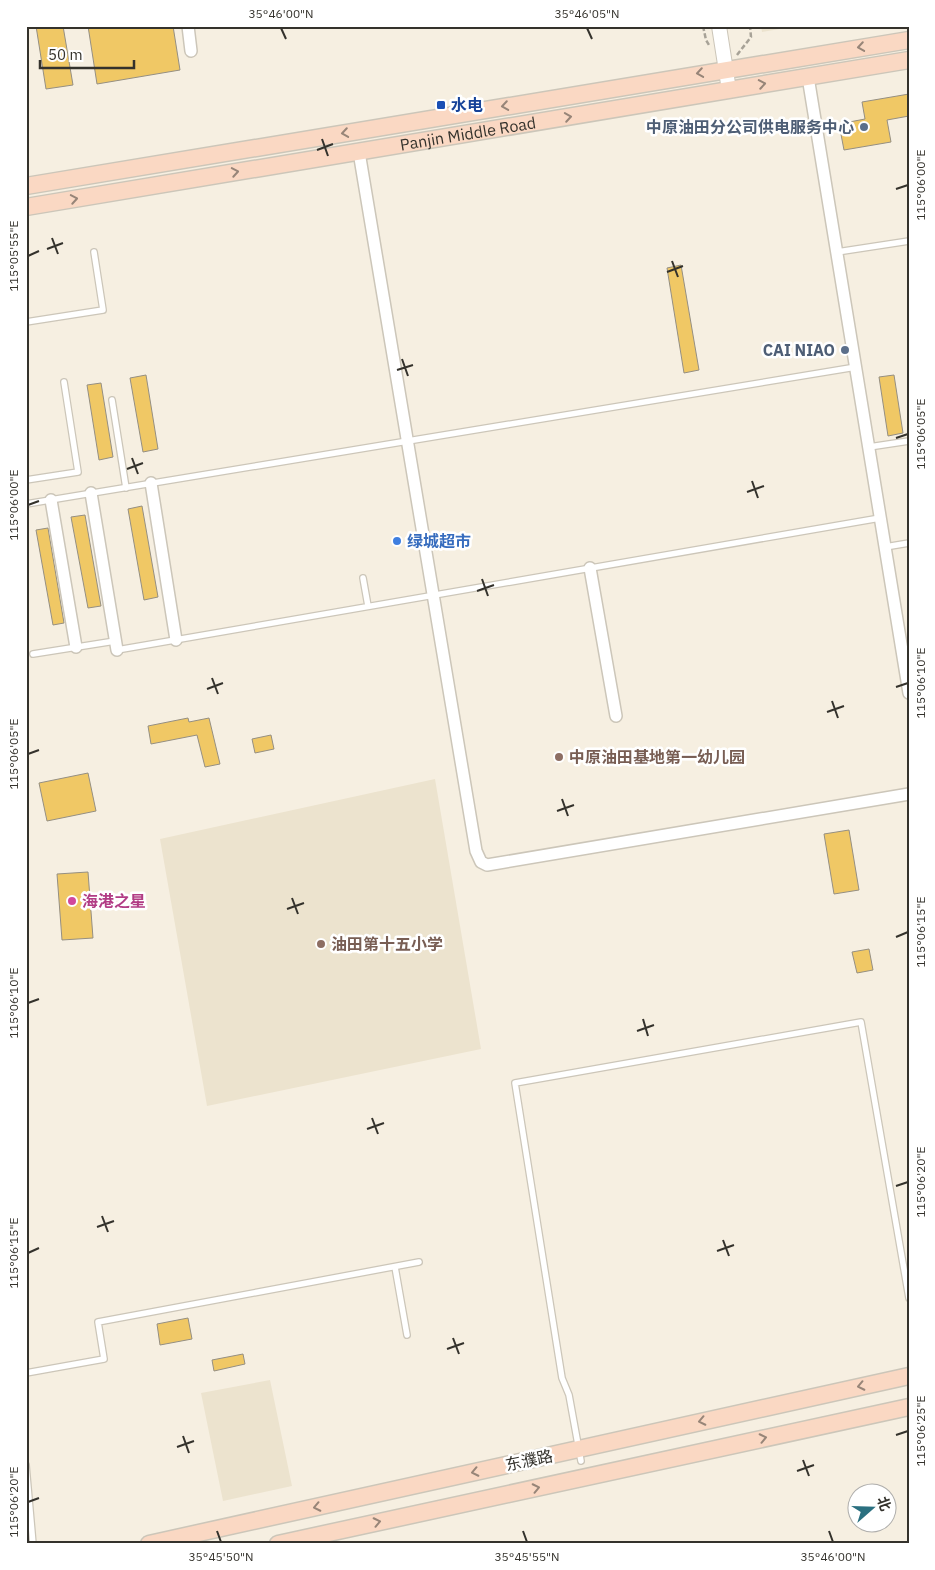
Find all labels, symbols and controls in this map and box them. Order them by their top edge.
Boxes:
text: 35°46'00"N [248,6,314,21]
text: 35°46'05"N [554,6,620,21]
scale bar [40,38,134,70]
one-way arrow [856,42,865,52]
text: 50 m [48,45,83,64]
one-way arrow [696,68,705,78]
one-way arrow [758,80,767,90]
place label: 水电 [451,95,483,115]
marker: 水电 [435,99,447,111]
one-way arrow [501,100,510,110]
street label: Panjin Middle Road [398,112,537,155]
one-way arrow [563,112,572,122]
place label: 中原油田分公司供电服务中心 [646,117,854,137]
marker: 中原油田分公司供电服务中心 [858,121,870,133]
one-way arrow [341,127,349,137]
text: 115°06'00"E [913,150,928,220]
one-way arrow [230,168,239,178]
one-way arrow [70,195,79,205]
text: 115°05'55"E [6,221,21,291]
place label: CAI NIAO [763,340,835,360]
marker: CAI NIAO [839,344,851,356]
text: 115°06'05"E [913,399,928,469]
text: 115°06'00"E [6,470,21,540]
place label: 绿城超市 [407,531,471,551]
marker: 绿城超市 [391,535,403,547]
text: 115°06'10"E [913,648,928,718]
text: 115°06'05"E [6,719,21,789]
place label: 中原油田基地第一幼儿园 [569,747,745,767]
marker: 中原油田基地第一幼儿园 [553,751,565,763]
place label: 海港之星 [82,891,146,911]
marker: 海港之星 [66,895,78,907]
text: 115°06'15"E [913,897,928,967]
place label: 油田第十五小学 [331,934,443,954]
marker: 油田第十五小学 [315,938,327,950]
text: 115°06'10"E [6,968,21,1038]
text: 115°06'20"E [913,1147,928,1217]
text: 115°06'15"E [6,1218,21,1288]
one-way arrow [857,1380,866,1391]
text: 115°06'25"E [913,1396,928,1466]
one-way arrow [698,1415,707,1426]
one-way arrow [758,1433,767,1444]
street label: 东濮路 [503,1445,555,1475]
one-way arrow [471,1466,480,1476]
text: 115°06'20"E [6,1467,21,1537]
north arrow [848,1482,898,1532]
one-way arrow [531,1483,540,1494]
text: 北 [873,1494,895,1513]
one-way arrow [312,1501,321,1512]
one-way arrow [372,1517,381,1528]
text: 35°45'50"N [188,1549,254,1564]
text: 35°45'55"N [494,1549,560,1564]
text: 35°46'00"N [800,1549,866,1564]

